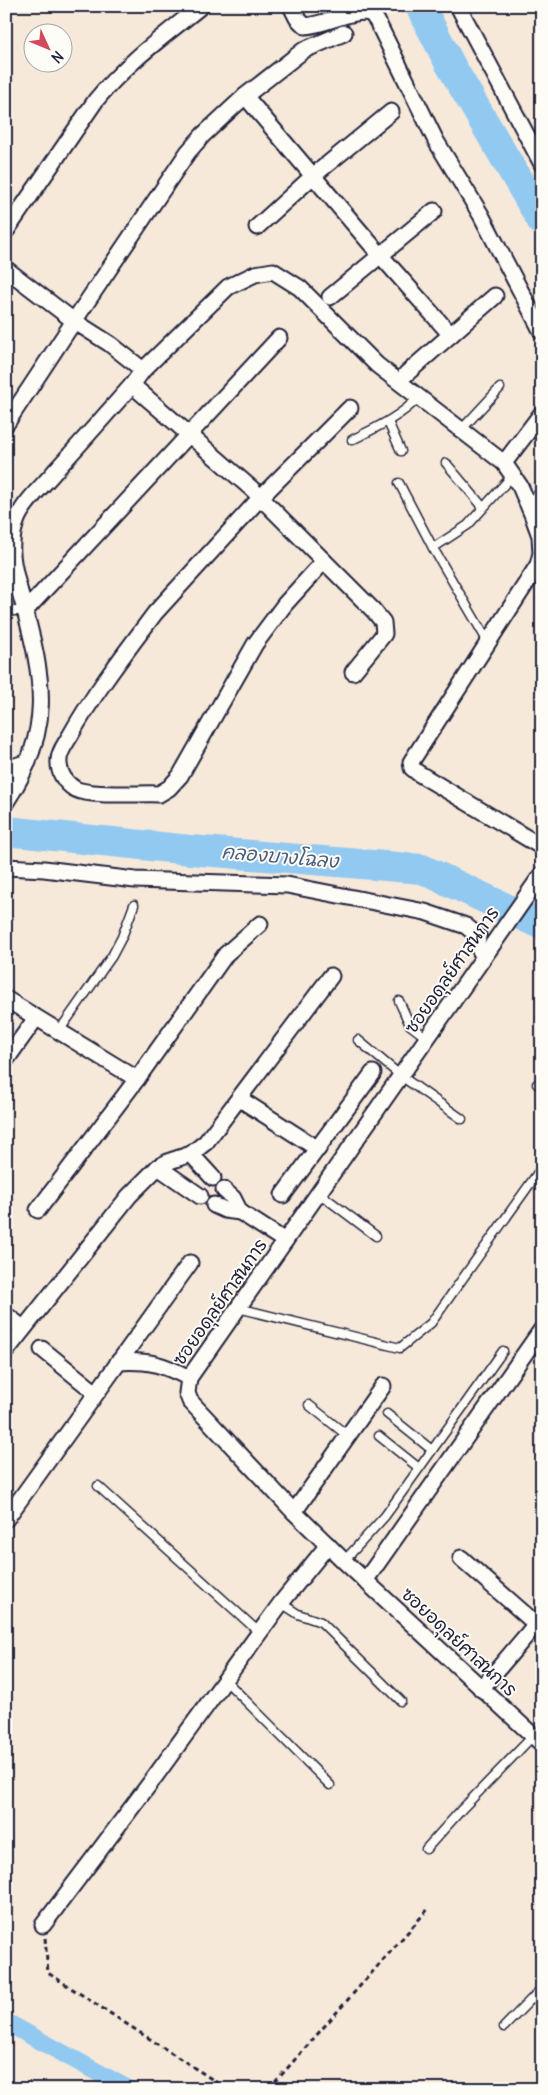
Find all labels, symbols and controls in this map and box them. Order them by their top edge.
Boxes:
north arrow [22,22,72,72]
text: N [48,47,67,67]
water label: คลองบางโฉลง [221,839,341,873]
street label: ซอยอดุลย์ศาสนการ [398,901,506,1039]
street label: ซอยอดุลย์ศาสนการ [166,1233,274,1371]
street label: ซอยอดุลย์ศาสนการ [395,1581,523,1703]

